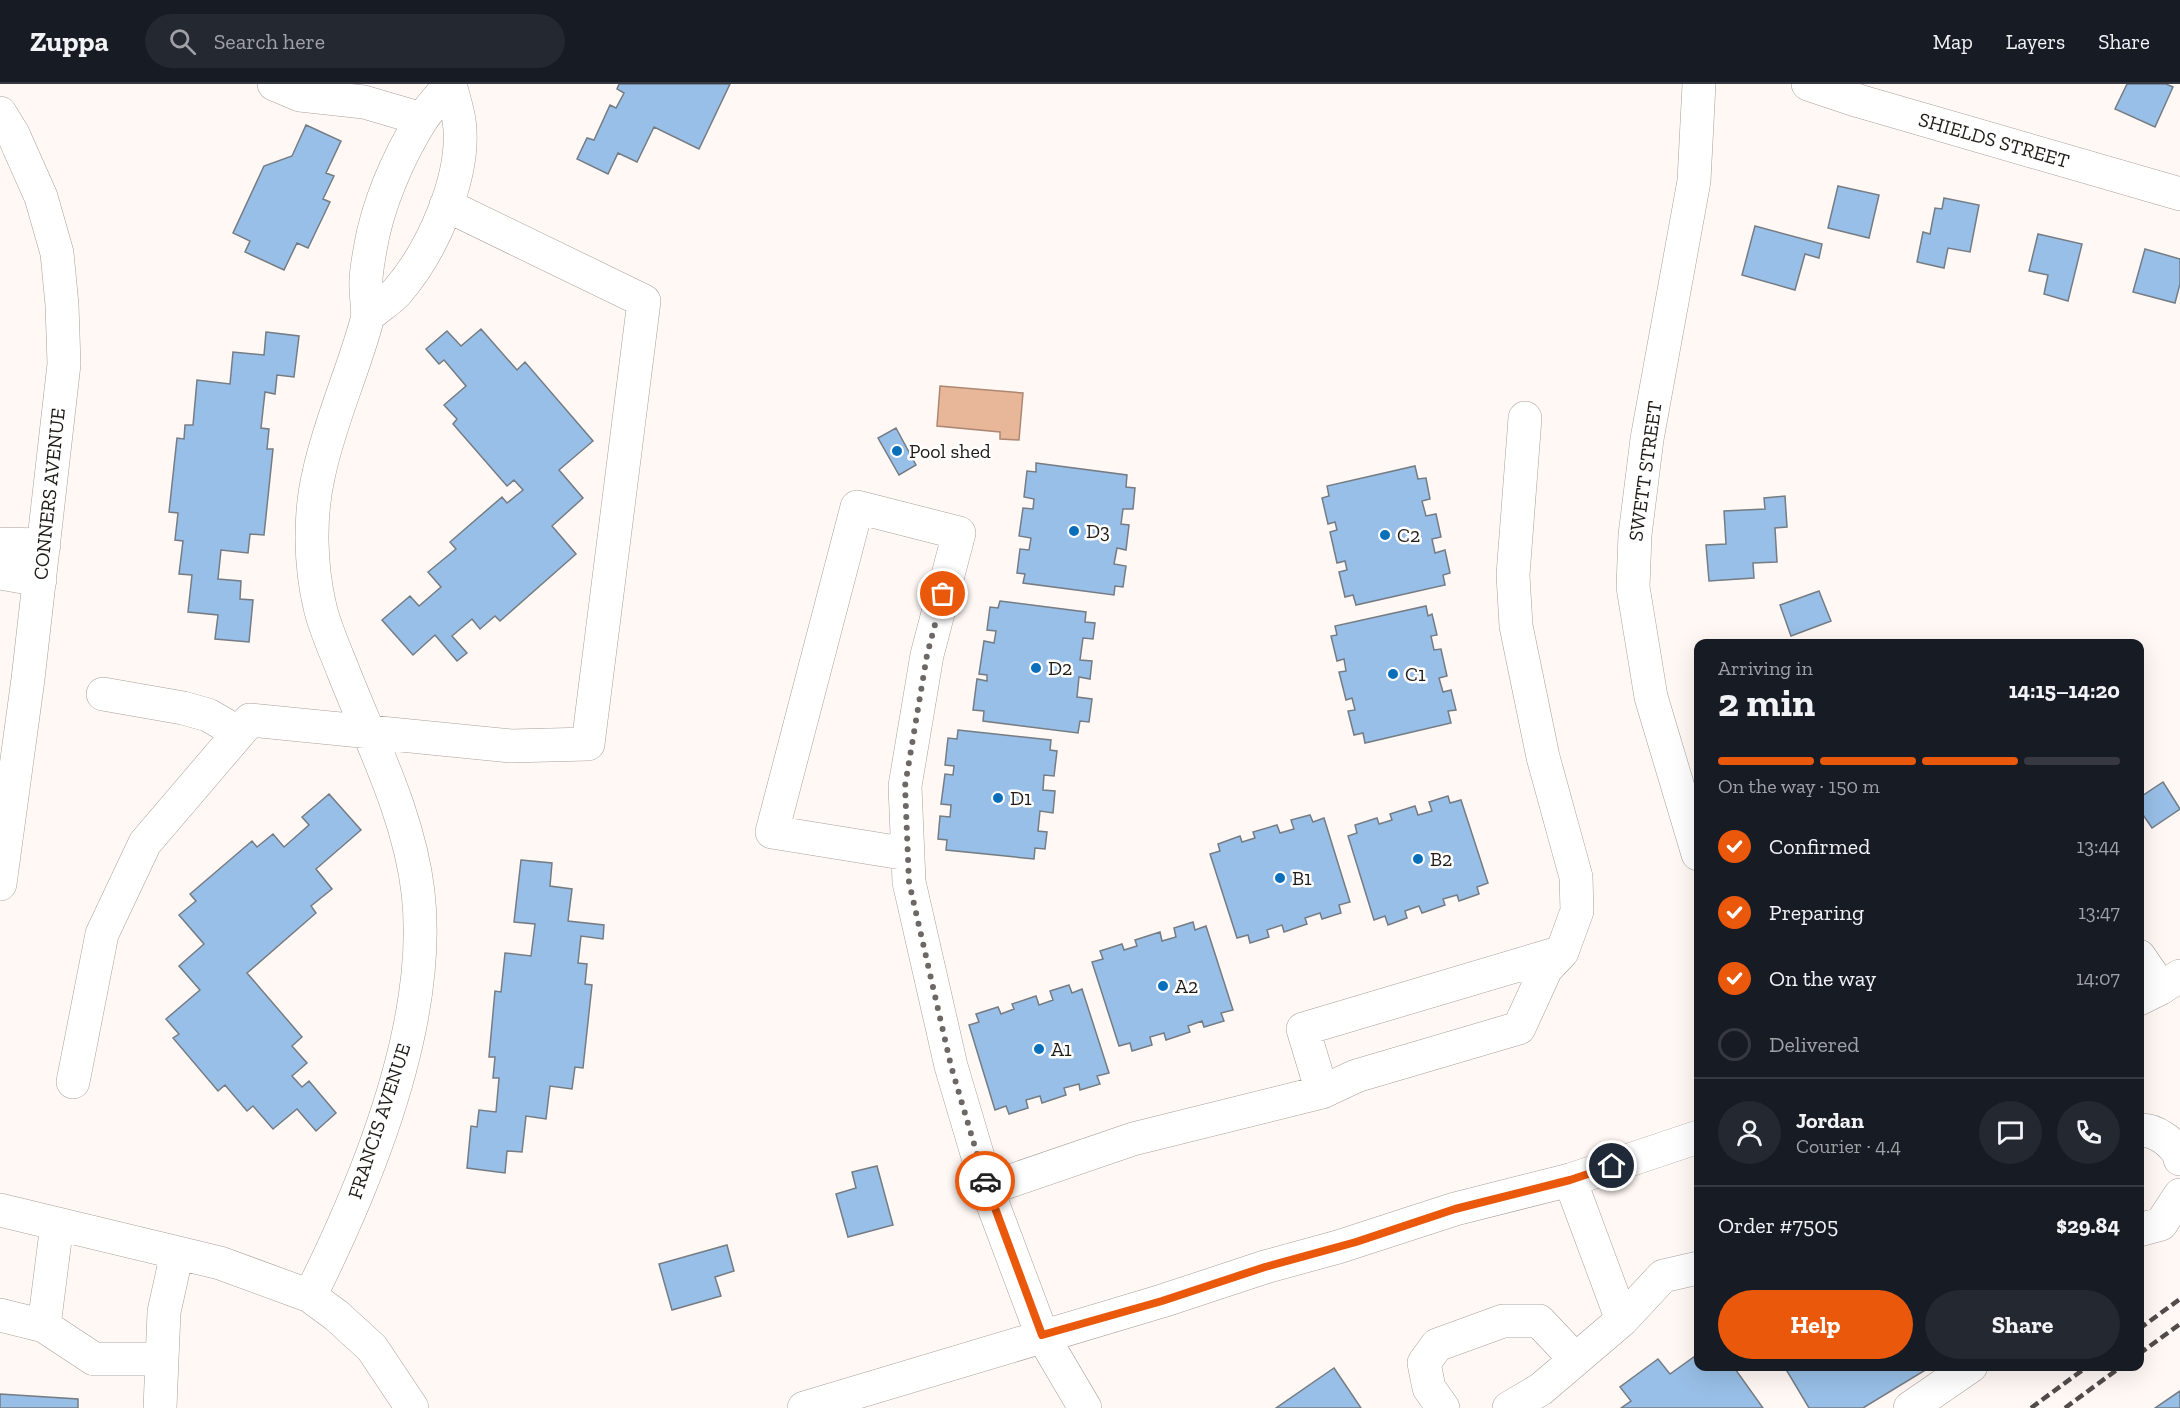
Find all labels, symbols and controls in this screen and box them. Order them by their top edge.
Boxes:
search box [145,14,565,68]
text: Zuppa [30,25,109,58]
icon: search [166,25,199,58]
text: Search here [214,28,325,55]
text: Map [1933,29,1973,54]
text: Layers [2006,29,2065,54]
text: Share [2098,29,2150,54]
street label: SHIELDS STREET [1916,107,2072,173]
street label: SWETT STREET [1623,399,1667,543]
street label: CONNERS AVENUE [28,407,70,581]
place label: Pool shed [909,439,991,463]
marker: Pool shed [890,444,904,458]
place label: D3 [1086,519,1110,543]
place label: C2 [1397,523,1420,547]
marker: D3 [1067,524,1081,538]
marker: C2 [1378,528,1392,542]
pin [917,568,968,619]
icon: bag [926,577,959,610]
place label: D2 [1048,656,1072,680]
text: Arriving in [1718,656,1813,680]
marker: D2 [1029,661,1043,675]
place label: C1 [1405,662,1426,686]
marker: C1 [1386,667,1400,681]
text: 14:15–14:20 [2009,677,2120,704]
text: 2 min [1718,679,1815,726]
text: On the way · 150 m [1718,774,1880,798]
place label: D1 [1010,786,1032,810]
marker: D1 [991,791,1005,805]
icon: check [1718,830,1751,863]
text: Confirmed [1769,833,1870,860]
text: 13:44 [2076,834,2120,858]
place label: B2 [1430,847,1452,871]
marker: B2 [1411,852,1425,866]
place label: B1 [1292,866,1312,890]
marker: B1 [1273,871,1287,885]
icon: check [1718,896,1751,929]
text: Preparing [1769,899,1864,926]
text: 13:47 [2078,900,2120,924]
icon: check [1718,962,1751,995]
text: On the way [1769,965,1876,992]
text: 14:07 [2076,966,2120,990]
place label: A2 [1175,974,1198,998]
marker: A2 [1156,979,1170,993]
text: Delivered [1769,1031,1859,1058]
place label: A1 [1051,1037,1072,1061]
street label: FRANCIS AVENUE [343,1040,415,1202]
marker: A1 [1032,1042,1046,1056]
button: person [1718,1101,1781,1164]
button: chat [1979,1101,2042,1164]
button: phone [2057,1101,2120,1164]
text: Jordan [1796,1107,1864,1134]
text: Courier · 4.4 [1796,1134,1901,1158]
pin [1586,1140,1637,1191]
icon: home [1595,1149,1628,1182]
courier [955,1151,1015,1211]
icon: car [969,1165,1002,1198]
text: Order #7505 [1718,1212,1838,1239]
text: $29.84 [2056,1212,2120,1239]
button: Help [1718,1290,1913,1359]
button: Share [1925,1290,2120,1359]

